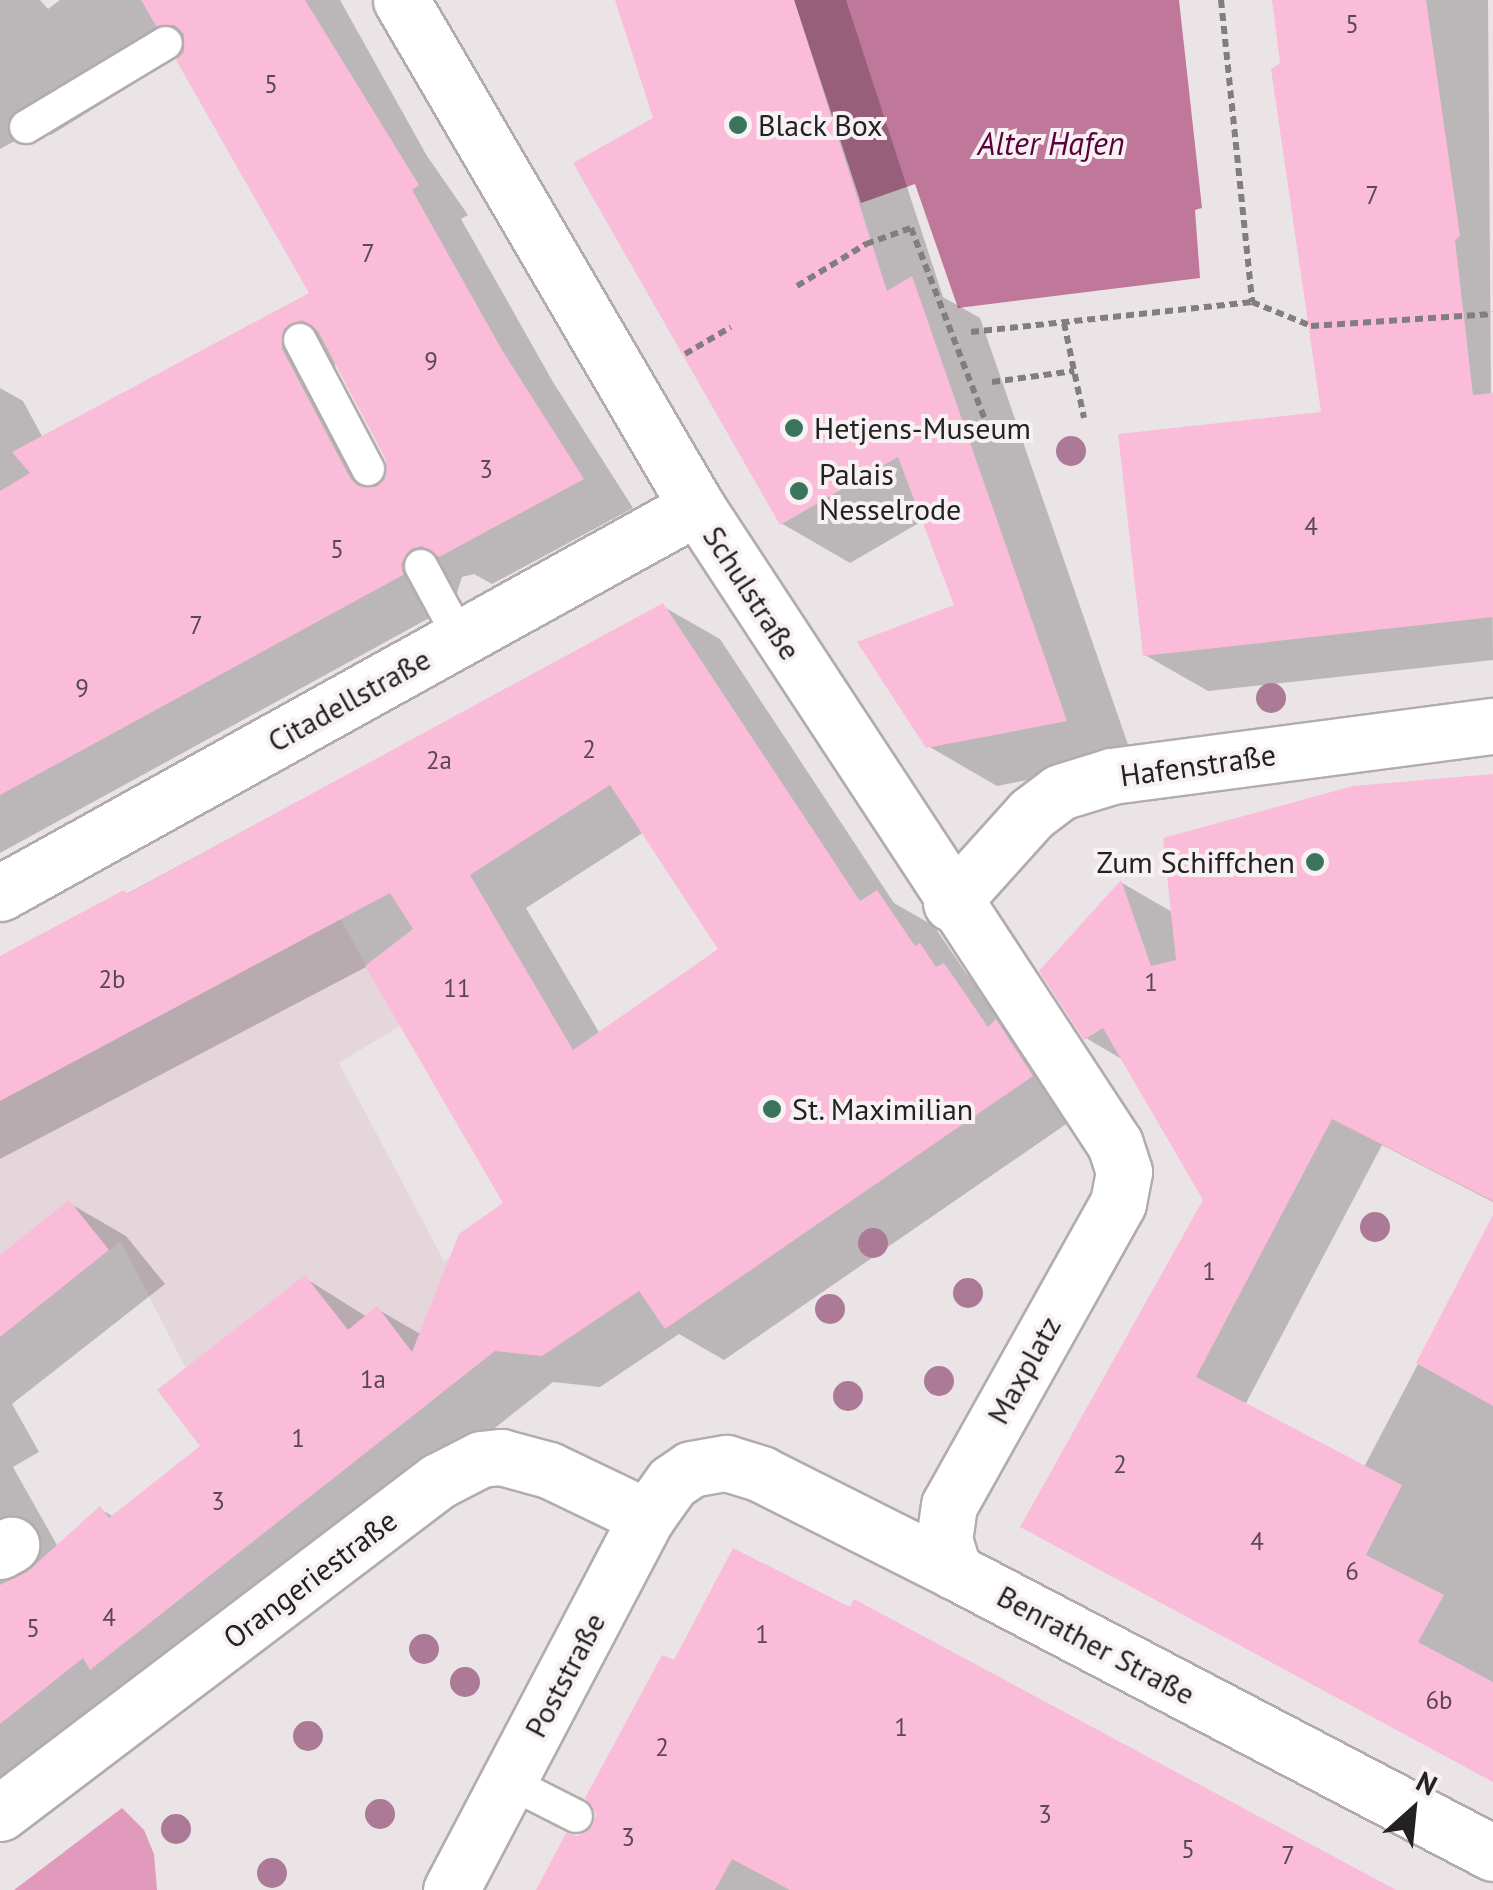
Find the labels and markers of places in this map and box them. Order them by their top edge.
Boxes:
place label: Black Box [758,107,883,143]
marker: Black Box [727,114,749,136]
place label: Hetjens-Museum [814,410,1031,446]
marker: Hetjens-Museum [783,417,805,439]
place label: Palais Nesselrode [819,456,961,526]
marker: Palais Nesselrode [788,480,810,502]
place label: Zum Schiffchen [1096,844,1295,880]
marker: Zum Schiffchen [1304,851,1326,873]
place label: St. Maximilian [792,1091,976,1127]
marker: St. Maximilian [761,1098,783,1120]

